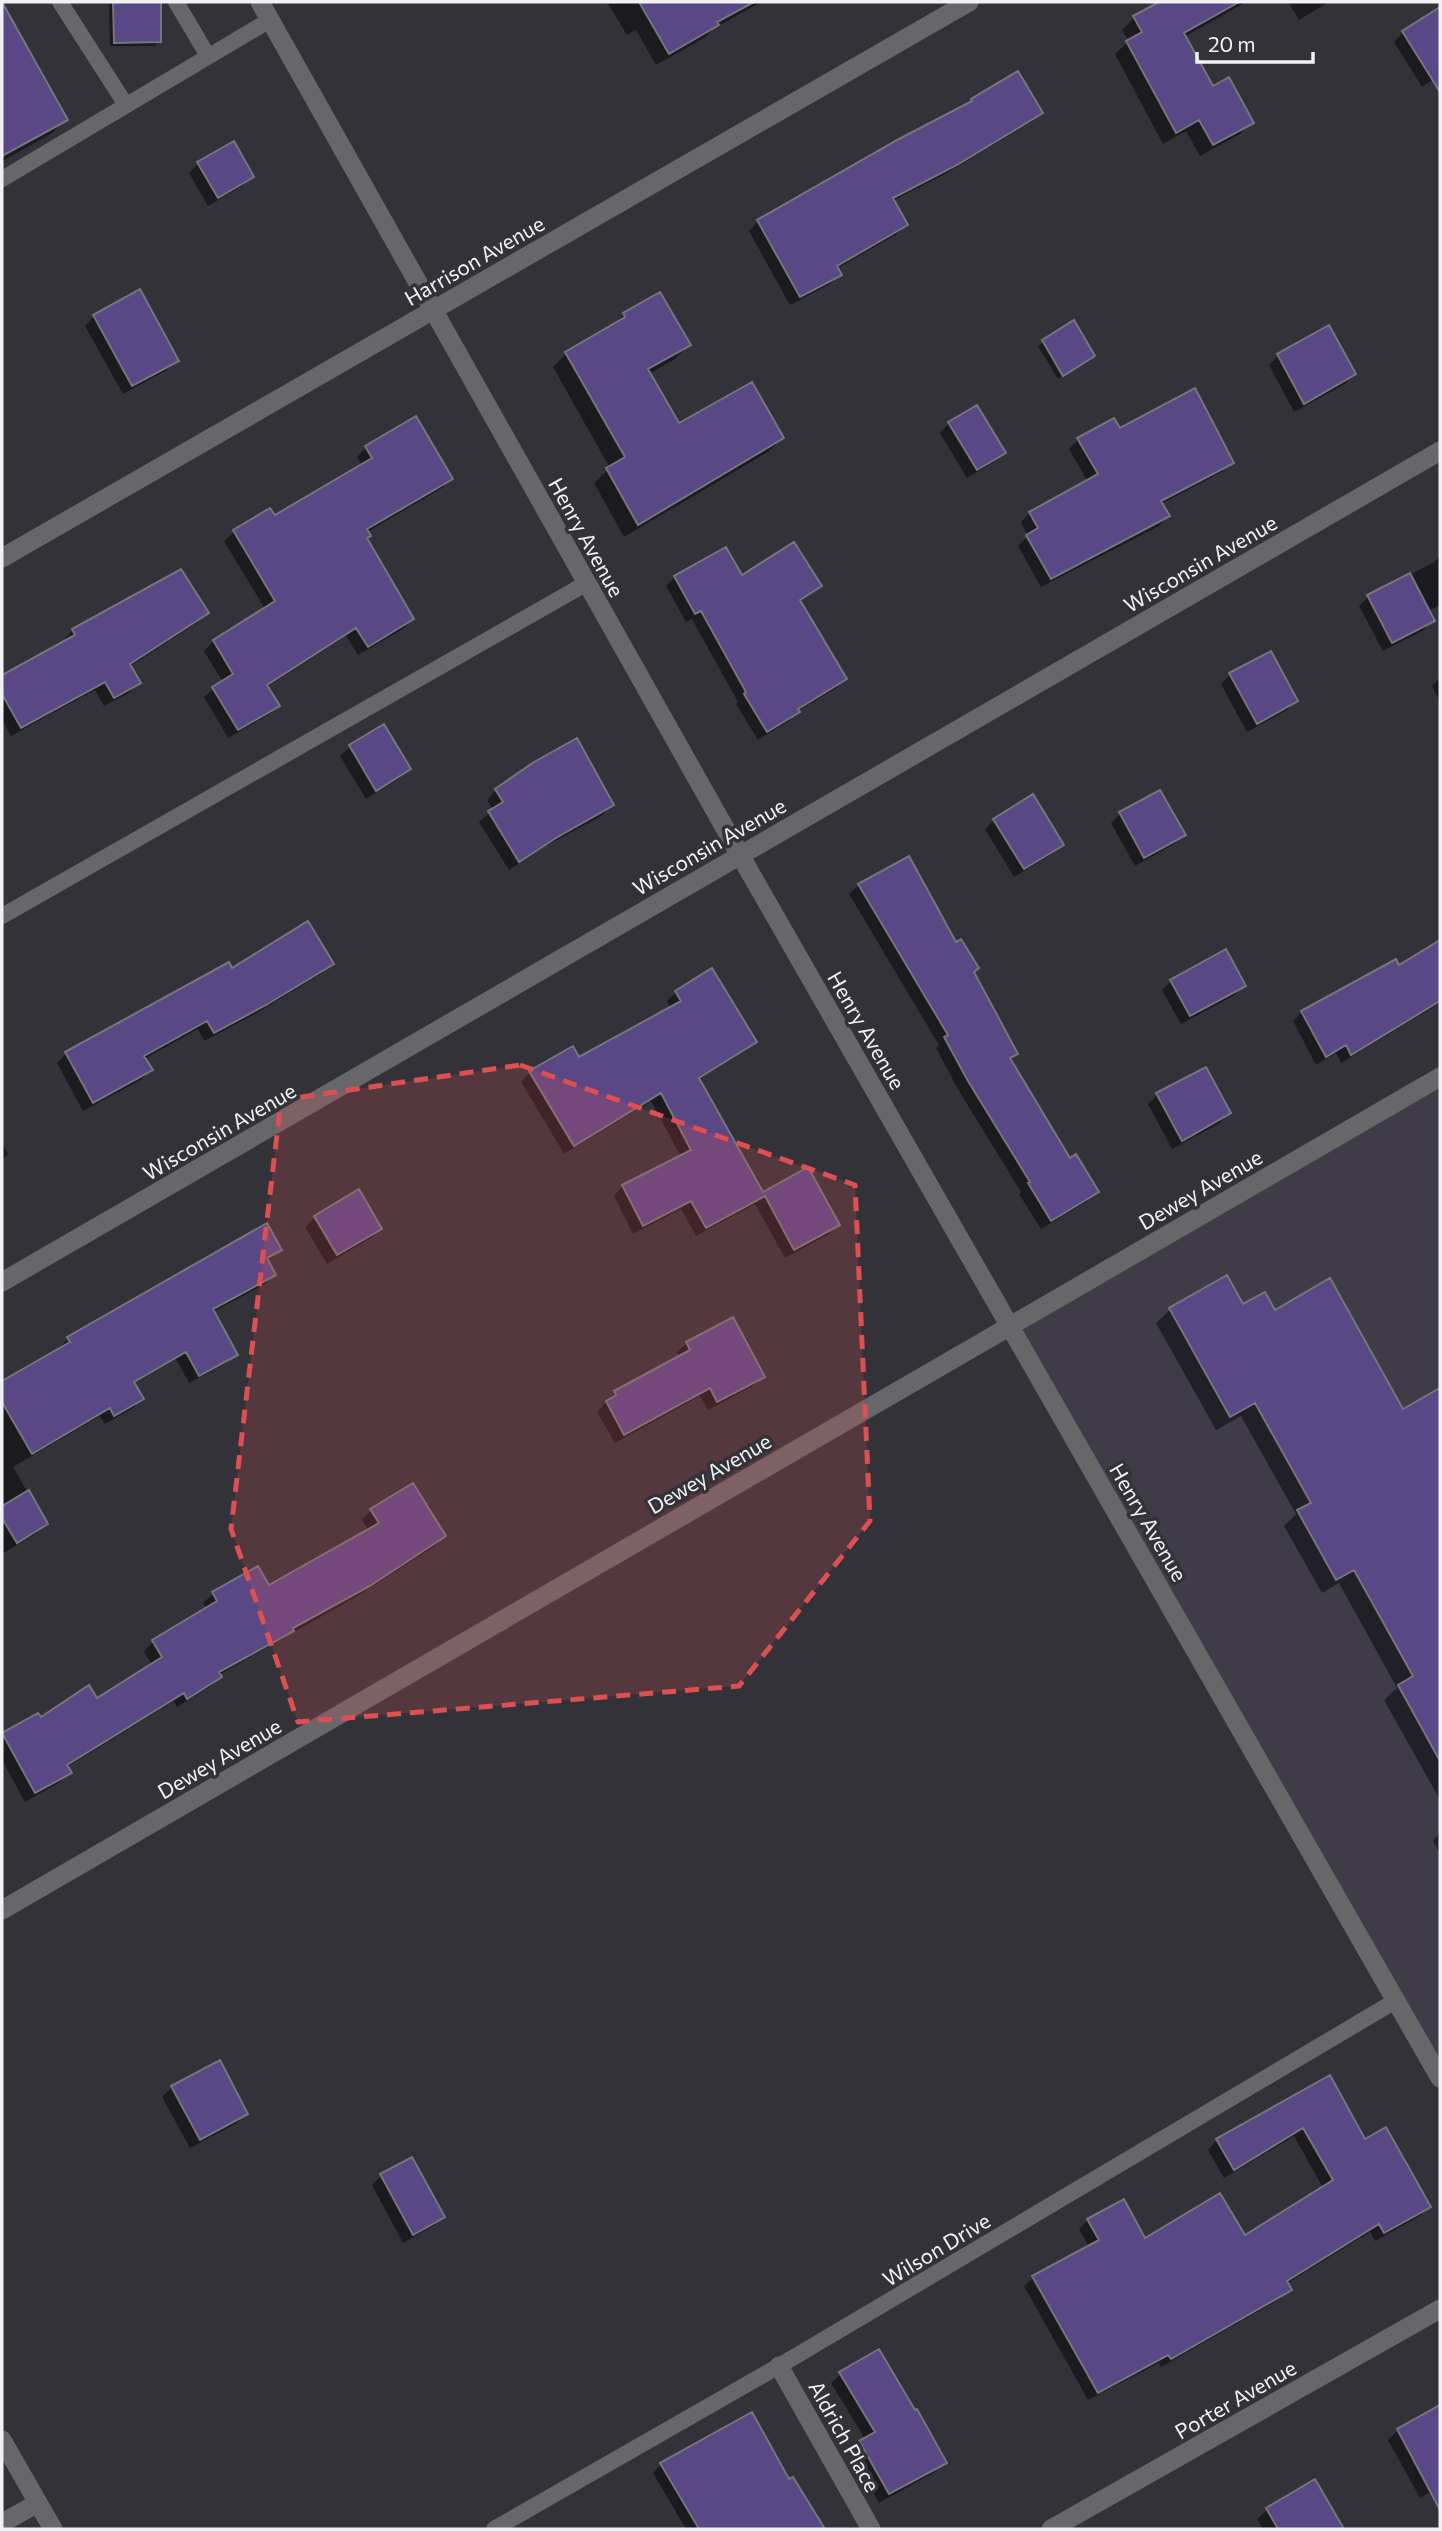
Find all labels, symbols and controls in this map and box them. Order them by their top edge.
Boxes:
scale bar [1197,21,1312,65]
text: 20 m [1208,31,1256,56]
street label: Harrison Avenue [400,210,548,310]
street label: Henry Avenue [544,473,630,601]
street label: Wisconsin Avenue [1119,509,1281,617]
street label: Wisconsin Avenue [628,792,790,900]
street label: Henry Avenue [823,967,911,1093]
street label: Wisconsin Avenue [138,1077,300,1185]
street label: Dewey Avenue [1134,1144,1266,1234]
street label: Dewey Avenue [643,1428,775,1518]
street label: Henry Avenue [1105,1459,1193,1585]
street label: Dewey Avenue [153,1713,285,1803]
street label: Wilson Drive [878,2207,994,2291]
street label: Porter Avenue [1170,2354,1300,2444]
street label: Aldrich Place [804,2376,886,2496]

